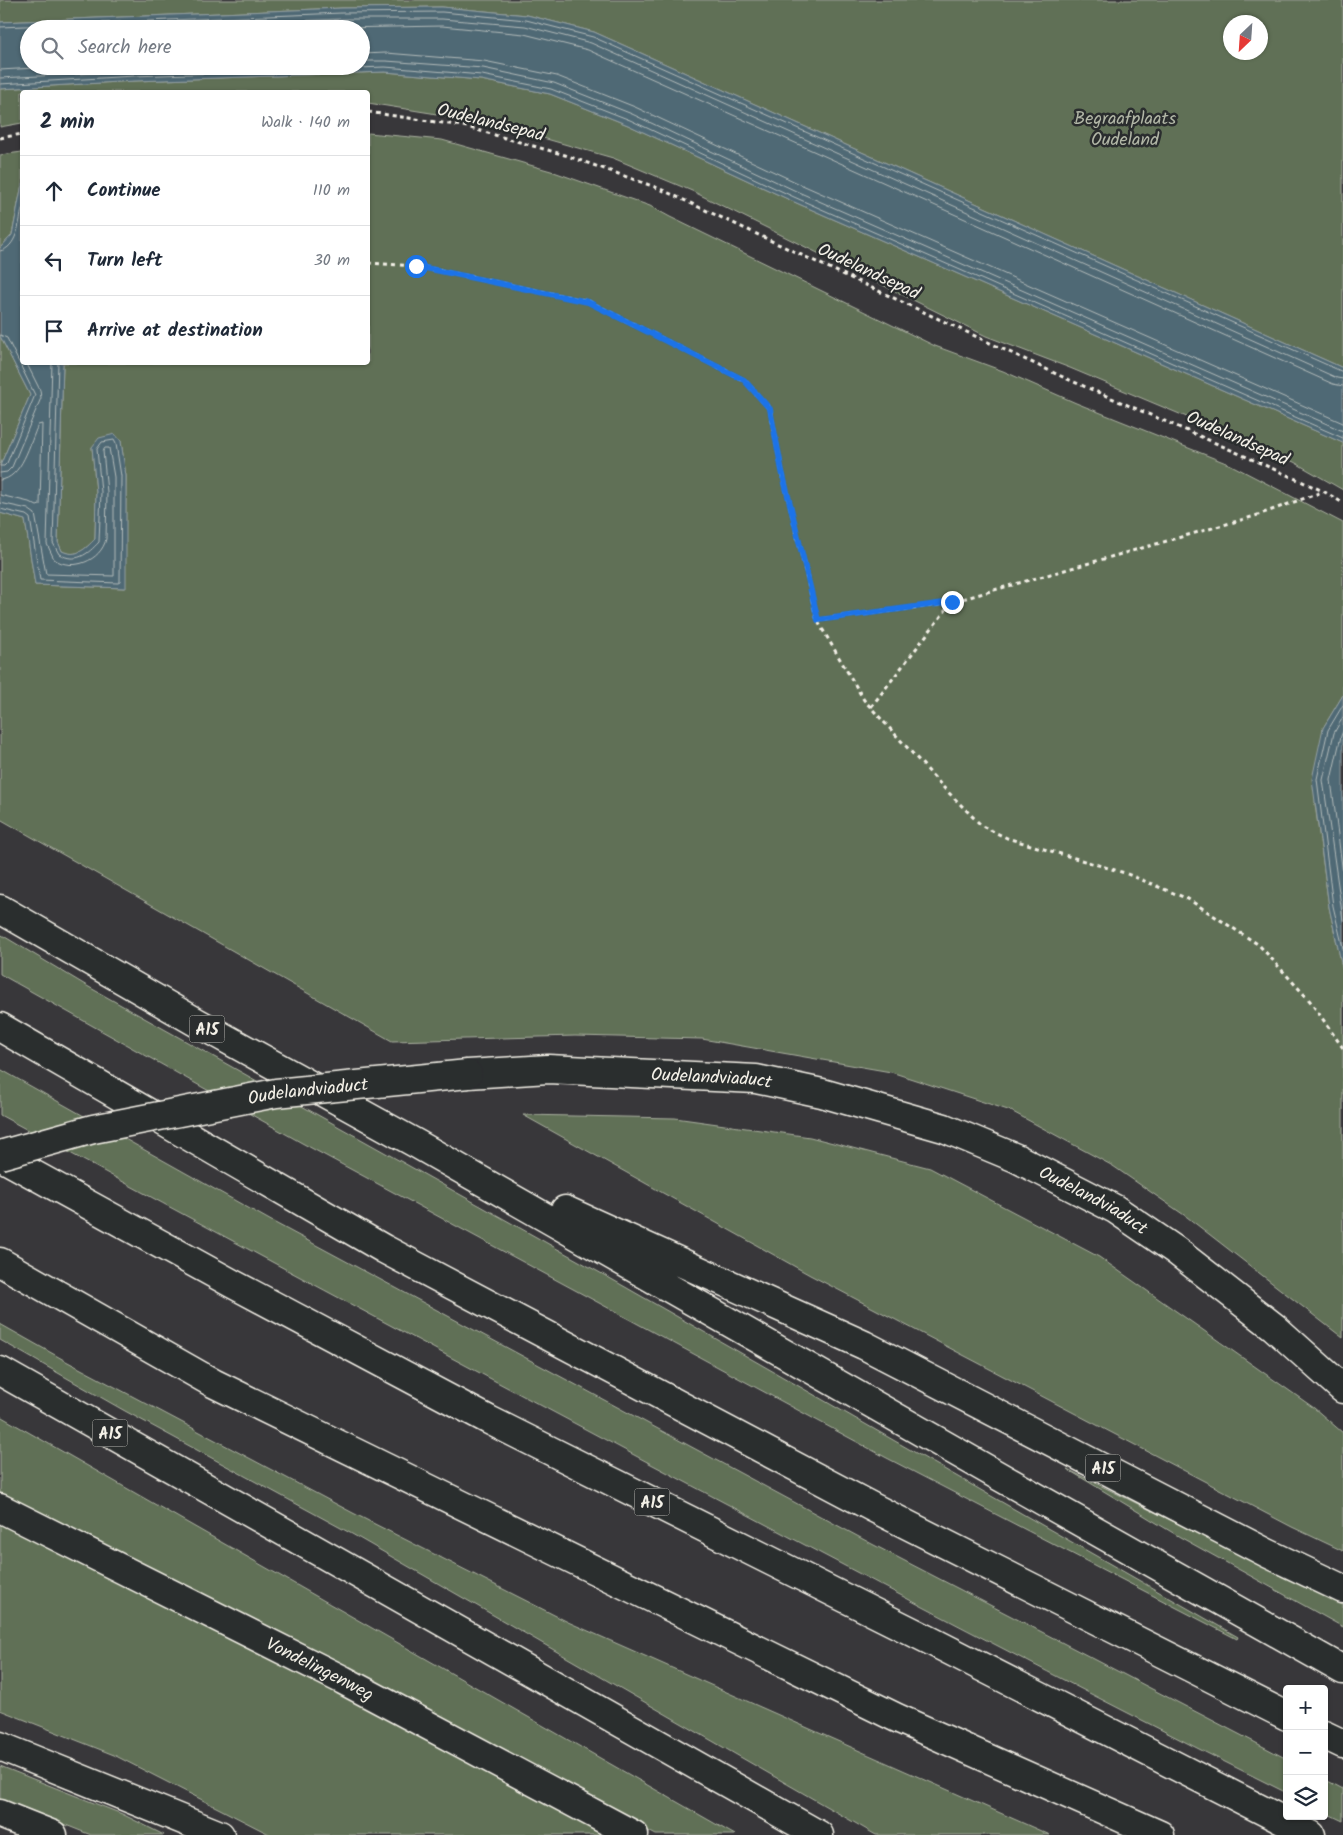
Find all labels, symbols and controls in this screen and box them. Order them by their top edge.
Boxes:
north arrow [1223,15,1268,60]
search box [20,20,370,75]
text: Search here [78,33,172,63]
icon: search [38,34,66,62]
street label: Oudelandsepad [434,96,548,151]
park label: Begraafplaats Oudeland [1074,105,1176,155]
text: 2 min [40,106,95,139]
text: Walk · 140 m [261,110,350,135]
text: Continue [87,176,160,206]
icon: ahead [40,177,68,205]
text: 110 m [313,178,350,203]
street label: Oudelandsepad [812,236,925,309]
text: Turn left [87,246,162,276]
icon: left [40,247,68,275]
text: 30 m [314,248,350,273]
route start [405,255,428,278]
text: Arrive at destination [87,316,263,346]
icon: arrive [40,317,68,345]
street label: Oudelandsepad [1181,404,1294,475]
route end [941,591,964,614]
road number: A15 [190,1016,224,1042]
street label: Oudelandviaduct [650,1061,776,1098]
street label: Oudelandviaduct [245,1071,371,1114]
street label: Oudelandviaduct [1033,1159,1154,1244]
road number: A15 [92,1420,128,1446]
road number: A15 [1086,1455,1120,1482]
road number: A15 [634,1488,670,1515]
street label: Vondelingenweg [260,1630,378,1710]
map controls [1283,1685,1328,1820]
button: + [1283,1685,1328,1730]
button: − [1283,1730,1328,1775]
button: layers [1283,1775,1328,1820]

